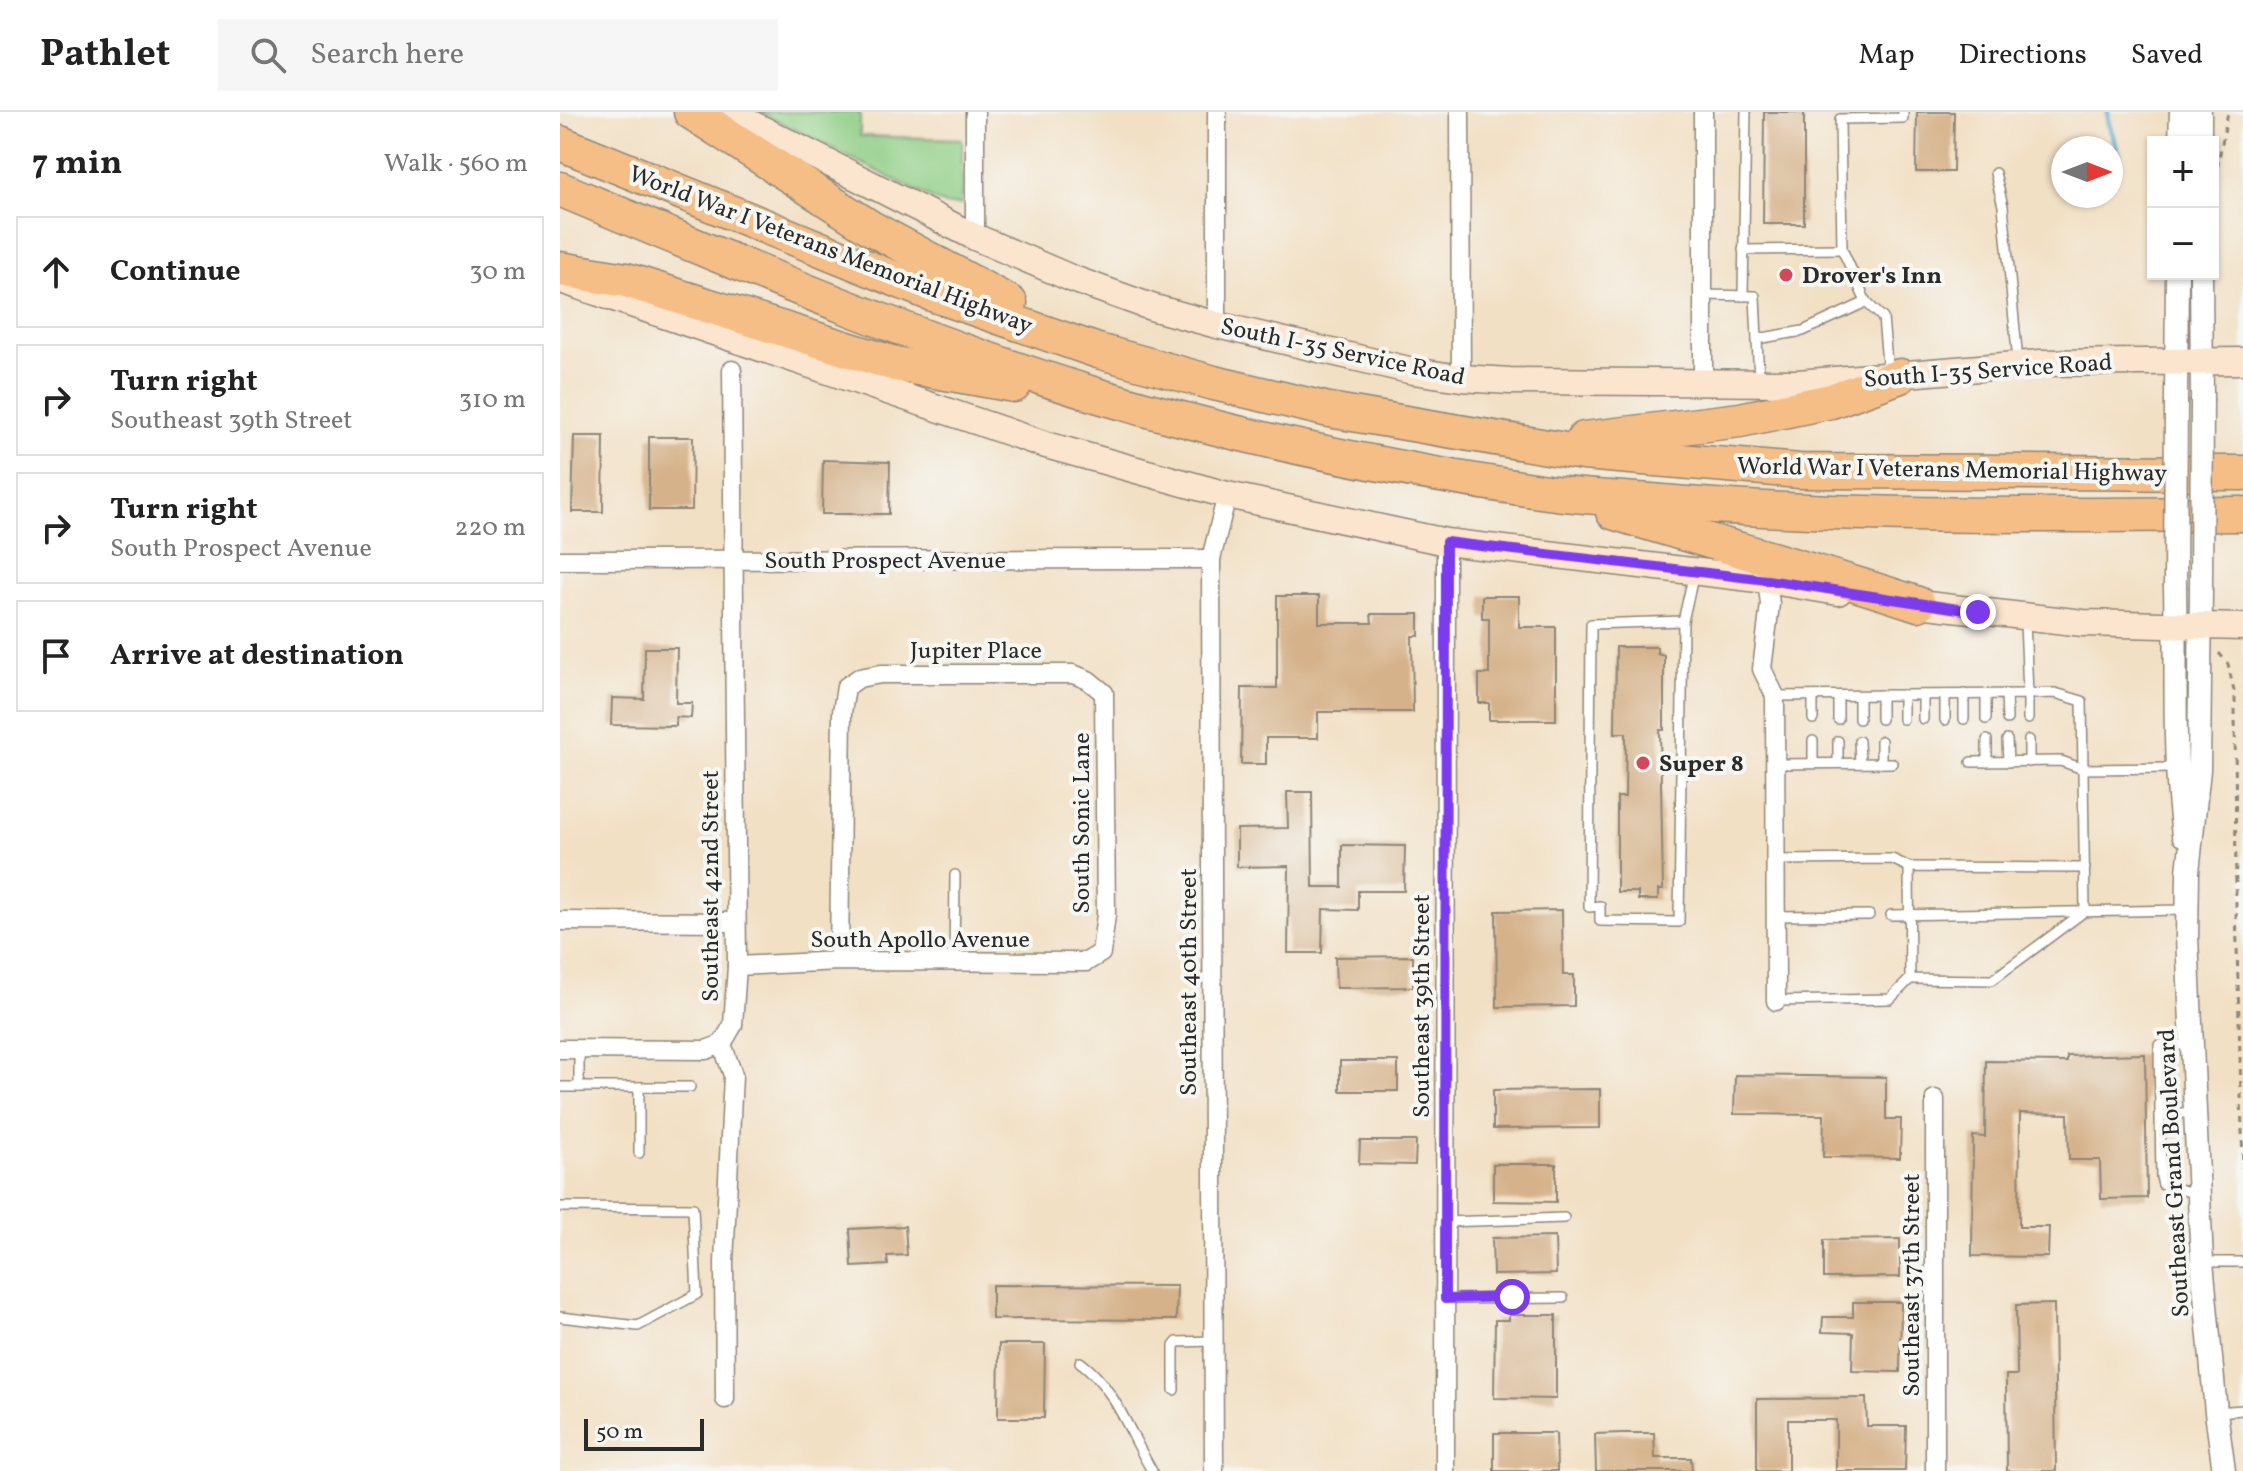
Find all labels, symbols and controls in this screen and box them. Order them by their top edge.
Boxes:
search box [218,19,778,91]
text: Pathlet [40,29,170,82]
icon: search [246,33,290,77]
text: Search here [310,34,464,76]
text: Map [1859,36,1915,75]
text: Directions [1959,36,2087,75]
text: Saved [2131,36,2203,75]
north arrow [2051,136,2123,208]
map controls [2147,136,2219,280]
button: + [2147,136,2219,208]
text: 7 min [32,141,122,188]
text: Walk · 560 m [384,146,528,182]
street label: World War I Veterans Memorial Highway [623,158,1037,344]
button: − [2147,208,2219,280]
icon: ahead [34,250,78,294]
text: Continue [110,251,241,293]
text: 30 m [469,254,526,290]
place label: Drover's Inn [1802,260,1942,294]
marker: Drover's Inn [1777,266,1795,284]
street label: South I-35 Service Road [1217,310,1468,395]
street label: South I-35 Service Road [1863,346,2114,398]
text: Turn right [110,361,258,403]
icon: right [34,378,78,422]
text: 310 m [459,382,526,418]
text: Southeast 39th Street [110,403,352,439]
street label: World War I Veterans Memorial Highway [1737,450,2167,492]
text: Turn right [110,489,258,531]
icon: right [34,506,78,550]
text: 220 m [454,510,526,546]
text: South Prospect Avenue [110,531,372,567]
street label: South Prospect Avenue [764,545,1006,579]
route end [1960,594,1996,630]
icon: arrive [34,634,78,678]
text: Arrive at destination [110,635,404,677]
street label: Jupiter Place [910,635,1042,669]
street label: South Sonic Lane [1066,732,1100,914]
place label: Super 8 [1659,748,1744,782]
marker: Super 8 [1634,754,1652,772]
street label: Southeast 42nd Street [695,770,729,1002]
street label: Southeast 40th Street [1173,868,1207,1096]
street label: Southeast 39th Street [1406,894,1440,1118]
street label: South Apollo Avenue [810,924,1030,958]
street label: Southeast Grand Boulevard [2150,1028,2200,1318]
street label: Southeast 37th Street [1896,1173,1930,1397]
route start [1494,1279,1530,1315]
scale bar [584,1415,704,1451]
text: 50 m [596,1417,643,1448]

